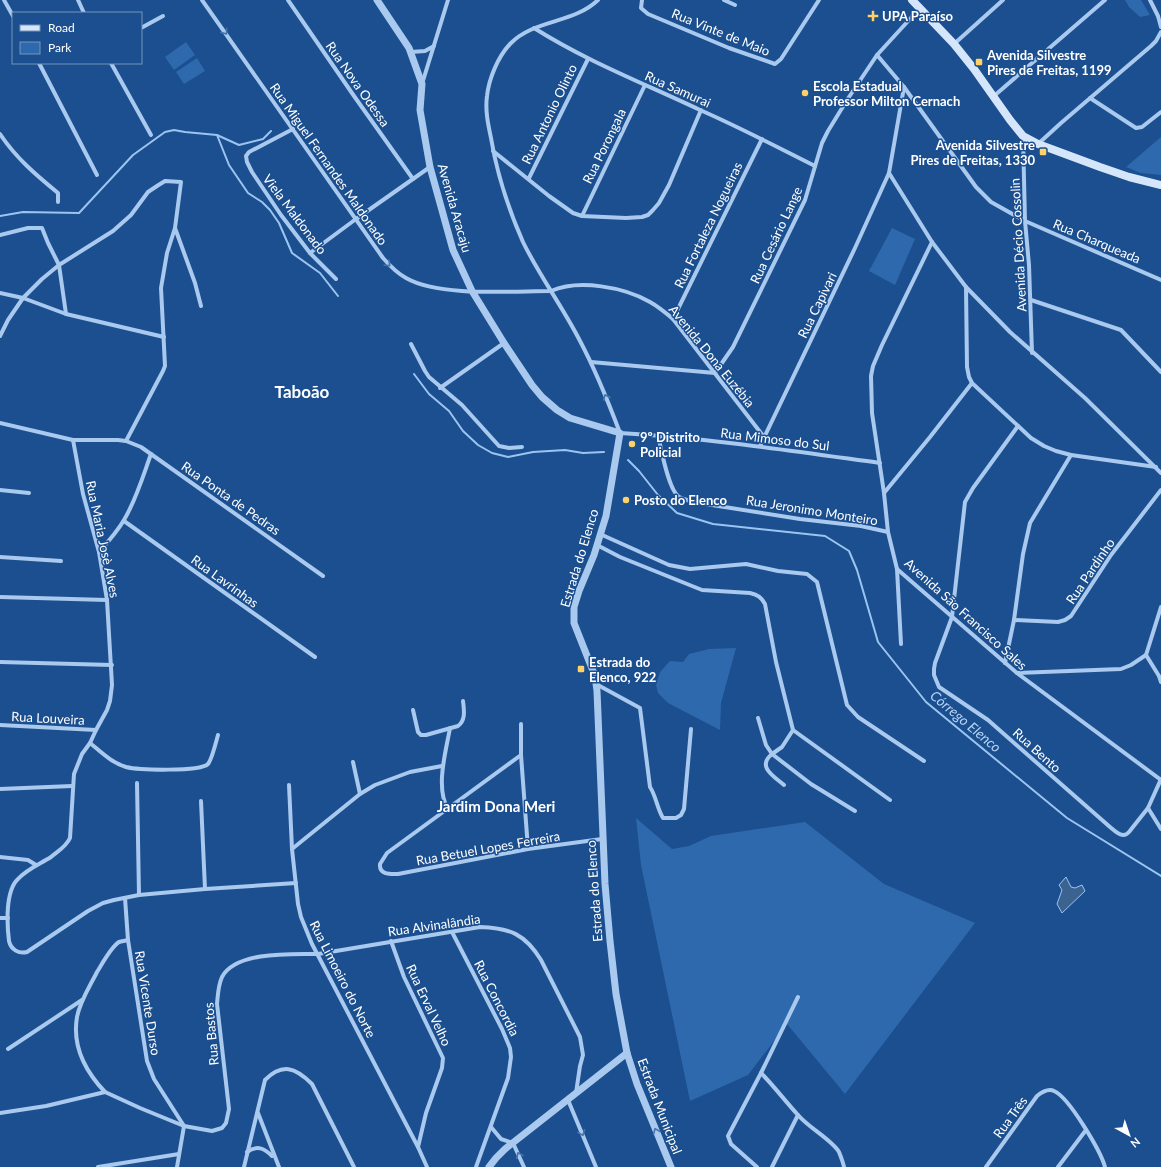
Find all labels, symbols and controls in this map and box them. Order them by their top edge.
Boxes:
street label: Rua Vinte de Maio [669,5,773,59]
place label: UPA Paraíso [882,8,954,24]
marker: UPA Paraíso [867,10,879,22]
legend [12,12,142,64]
text: Road [48,20,75,35]
one-way arrow [220,28,228,35]
street label: Rua Nova Odessa [323,38,393,130]
text: Park [48,40,72,55]
place label: Avenida Silvestre Pires de Freitas, 1199 [986,47,1112,78]
marker: Avenida Silvestre Pires de Freitas, 1199 [974,57,984,67]
street label: Rua Antonio Olinto [518,61,580,167]
street label: Rua Samurai [643,67,713,111]
place label: Escola Estadual Professor Milton Cernach [813,78,960,109]
street label: Rua Miguel Fernandes Maldonado [267,80,391,248]
marker: Escola Estadual Professor Milton Cernach [800,88,810,98]
street label: Rua Porongala [579,106,629,186]
place label: Avenida Silvestre Pires de Freitas, 1330 [910,137,1035,168]
marker: Avenida Silvestre Pires de Freitas, 1330 [1038,147,1048,157]
street label: Rua Fortaleza Nogueiras [670,159,746,291]
street label: Avenida Aracaju [435,162,475,254]
street label: Viela Maldonado [260,171,330,257]
street label: Avenida Décio Cossolin [1007,178,1029,312]
street label: Rua Cesário Lange [747,184,805,286]
street label: Rua Charqueada [1051,215,1143,267]
one-way arrow [383,259,391,267]
street label: Rua Capivari [794,269,840,341]
street label: Avenida Dona Euzébia [666,302,758,410]
district label: Taboão [275,381,330,402]
one-way arrow [603,393,611,401]
street label: Rua Mimoso do Sul [720,424,830,454]
place label: 9º Distrito Policial [640,429,700,460]
marker: 9º Distrito Policial [627,439,637,449]
street label: Rua Ponta de Pedras [178,458,284,538]
street label: Rua Maria Josè Alves [83,479,123,599]
place label: Posto do Elenco [634,492,727,508]
street label: Rua Jeronimo Monteiro [745,492,879,528]
marker: Posto do Elenco [621,495,631,505]
street label: Estrada do Elenco [556,507,602,609]
street label: Rua Pardinho [1062,535,1118,607]
street label: Rua Lavrinhas [188,551,262,611]
street label: Avenida São Francisco Sales [902,555,1031,673]
place label: Estrada do Elenco, 922 [589,654,656,685]
marker: Estrada do Elenco, 922 [576,664,586,674]
water label: Córrego Elenco [927,686,1005,756]
street label: Rua Louveira [11,708,85,728]
street label: Rua Bento [1010,724,1064,776]
district label: Jardim Dona Meri [437,797,556,815]
street label: Rua Betuel Lopes Ferreira [415,827,561,869]
street label: Estrada do Elenco [582,840,606,942]
street label: Rua Alvinalândia [387,911,481,939]
street label: Rua Limoeiro do Norte [307,918,380,1040]
street label: Rua Vicente Durso [132,949,164,1057]
street label: Rua Concordia [471,957,523,1039]
street label: Rua Erval Velho [403,962,455,1048]
street label: Rua Bastos [200,1002,222,1066]
street label: Estrada Municipal [634,1056,686,1156]
street label: Rua Três [989,1093,1031,1141]
north arrow [1109,1115,1149,1155]
one-way arrow [652,1127,660,1134]
one-way arrow [577,1129,585,1137]
text: N [1128,1135,1143,1151]
one-way arrow [516,1151,524,1159]

